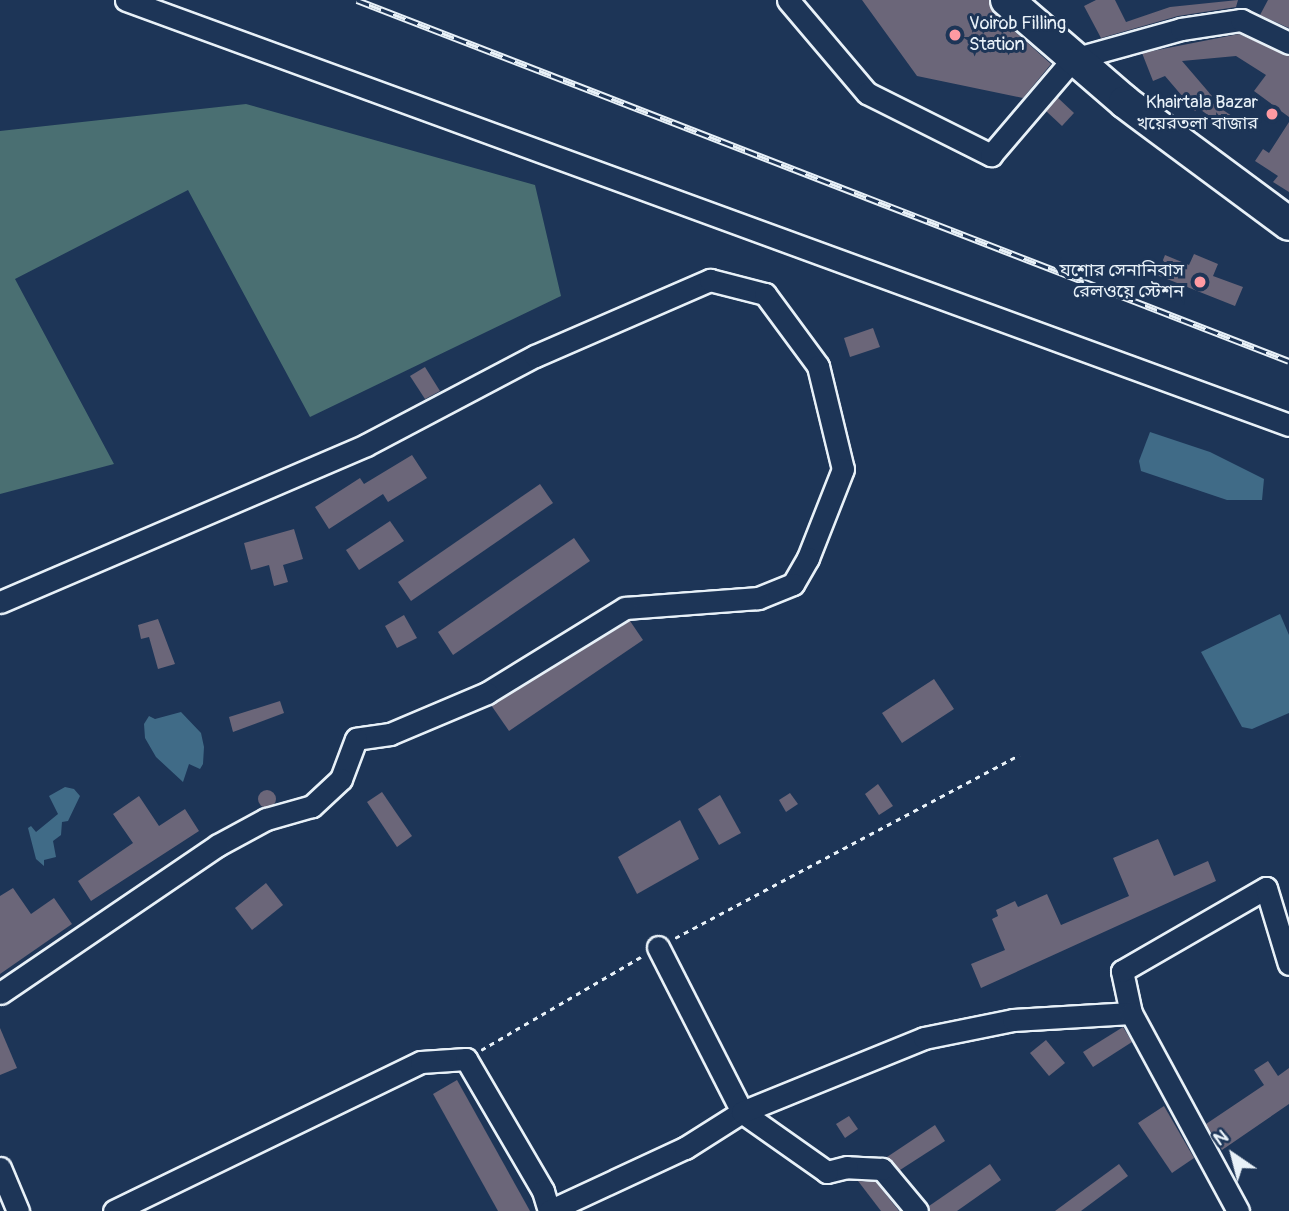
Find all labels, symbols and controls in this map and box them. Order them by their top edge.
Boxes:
place label: Voirob Filling Station [969,14,1066,56]
marker: Voirob Filling Station [947,27,963,43]
place label: Khairtala Bazar খয়েরতলা বাজার [1136,93,1258,136]
marker: Khairtala Bazar খয়েরতলা বাজার [1264,106,1280,122]
place label: যশোর সেনানিবাস রেলওয়ে স্টেশন [1060,261,1184,304]
marker: যশোর সেনানিবাস রেলওয়ে স্টেশন [1190,272,1210,292]
north arrow [1198,1120,1268,1190]
text: N [1209,1124,1233,1151]

